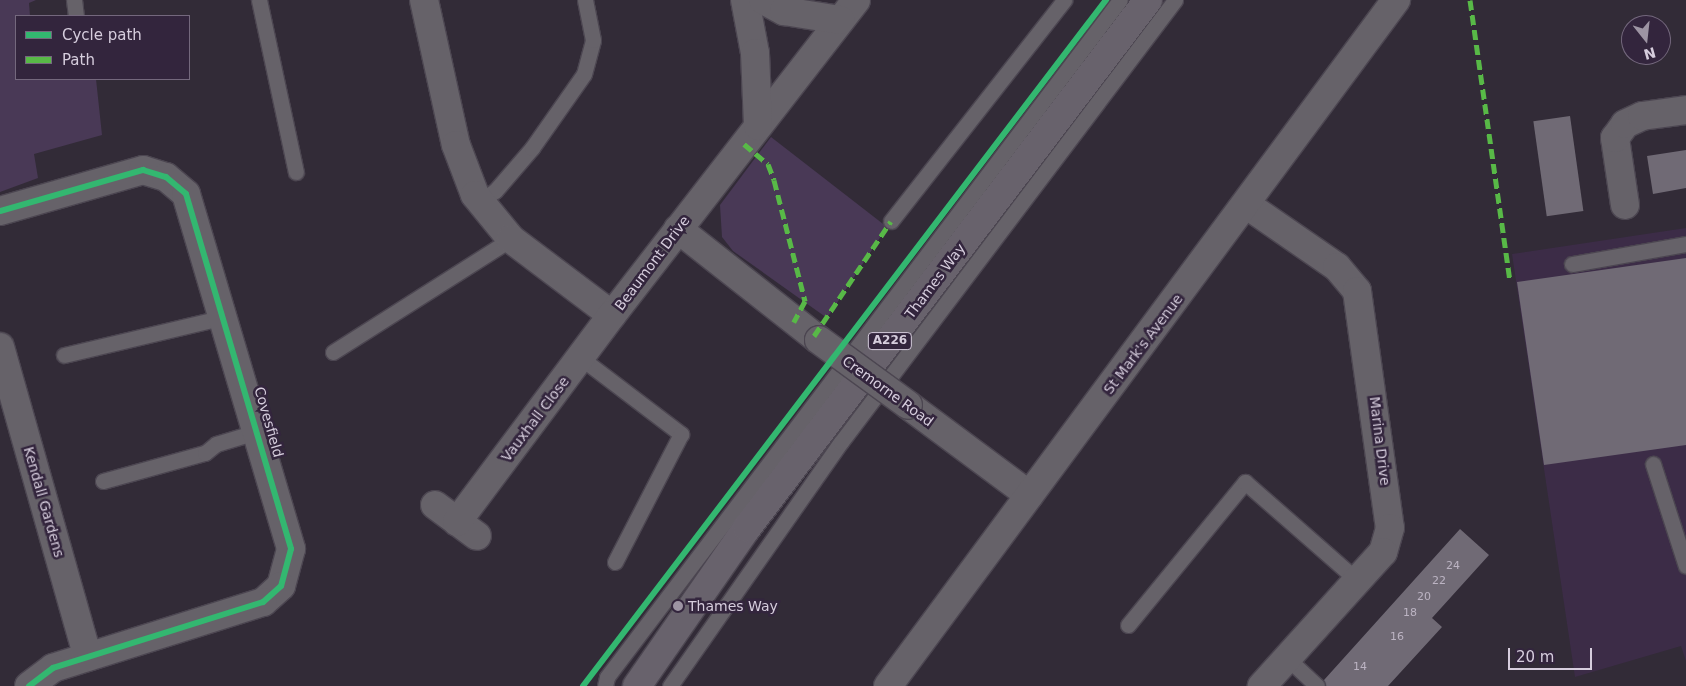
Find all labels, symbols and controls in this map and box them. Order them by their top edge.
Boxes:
legend [15,15,190,80]
north arrow [1621,15,1671,65]
text: Cycle path [62,26,142,44]
text: N [1642,44,1658,63]
text: Path [62,51,95,69]
street label: Beaumont Drive [611,212,693,314]
street label: Thames Way [901,240,969,322]
street label: St Mark's Avenue [1100,291,1186,397]
road number: A226 [868,332,912,351]
street label: Cremorne Road [839,352,937,430]
street label: Vauxhall Close [498,373,572,465]
street label: Covesfield [251,385,287,459]
street label: Marina Drive [1366,396,1394,486]
street label: Kendall Gardens [20,445,68,559]
house number: 24 [1446,559,1460,573]
house number: 22 [1432,574,1446,588]
house number: 20 [1417,590,1431,604]
place label: Thames Way [688,598,778,614]
marker: Thames Way [672,600,684,612]
house number: 18 [1403,606,1417,620]
house number: 16 [1390,630,1404,644]
scale bar [1511,638,1595,670]
text: 20 m [1516,648,1554,666]
house number: 14 [1353,660,1367,674]

